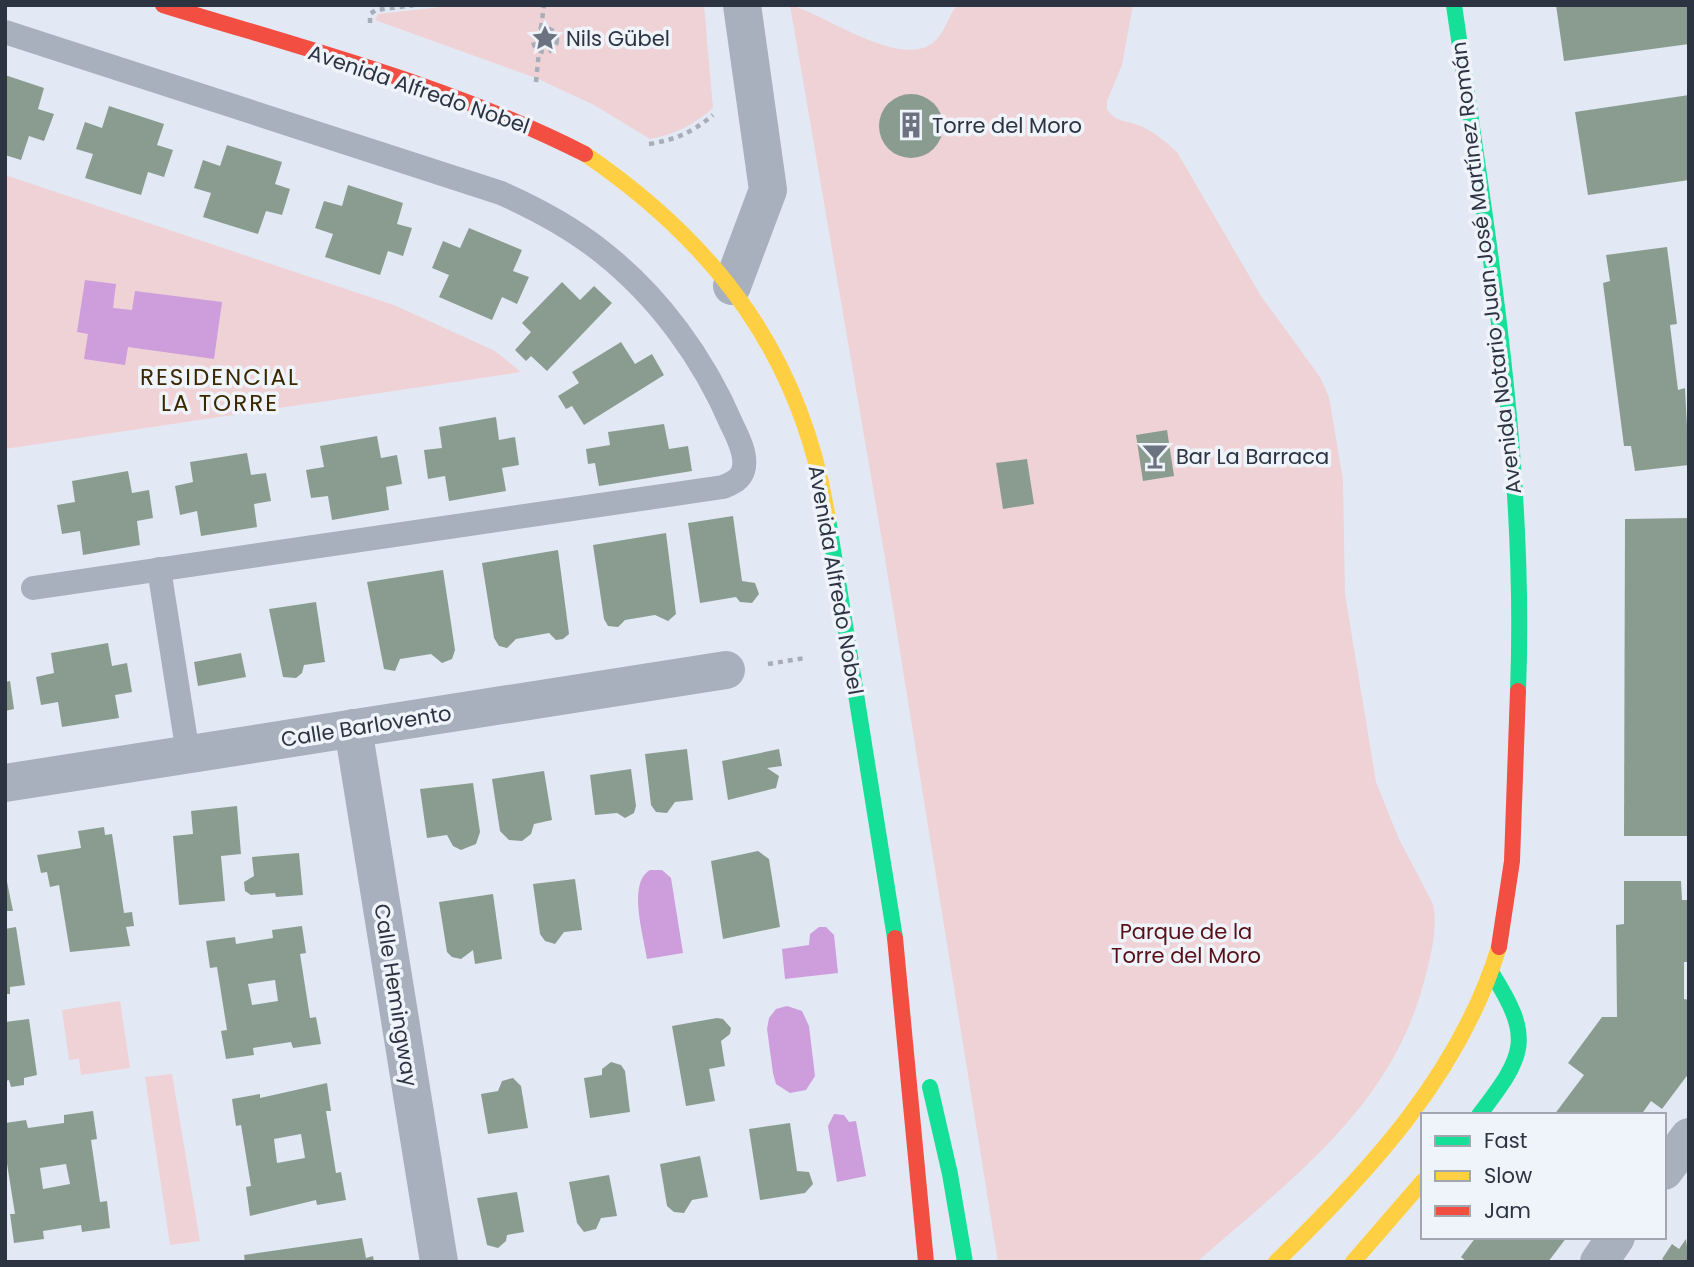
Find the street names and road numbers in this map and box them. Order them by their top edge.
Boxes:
street label: Avenida Alfredo Nobel [304,37,534,141]
street label: Avenida Notario Juan José Martínez Román [1444,40,1528,496]
street label: Avenida Alfredo Nobel [802,463,870,697]
street label: Calle Barlovento [279,698,453,754]
street label: Calle Hemingway [367,902,425,1089]

